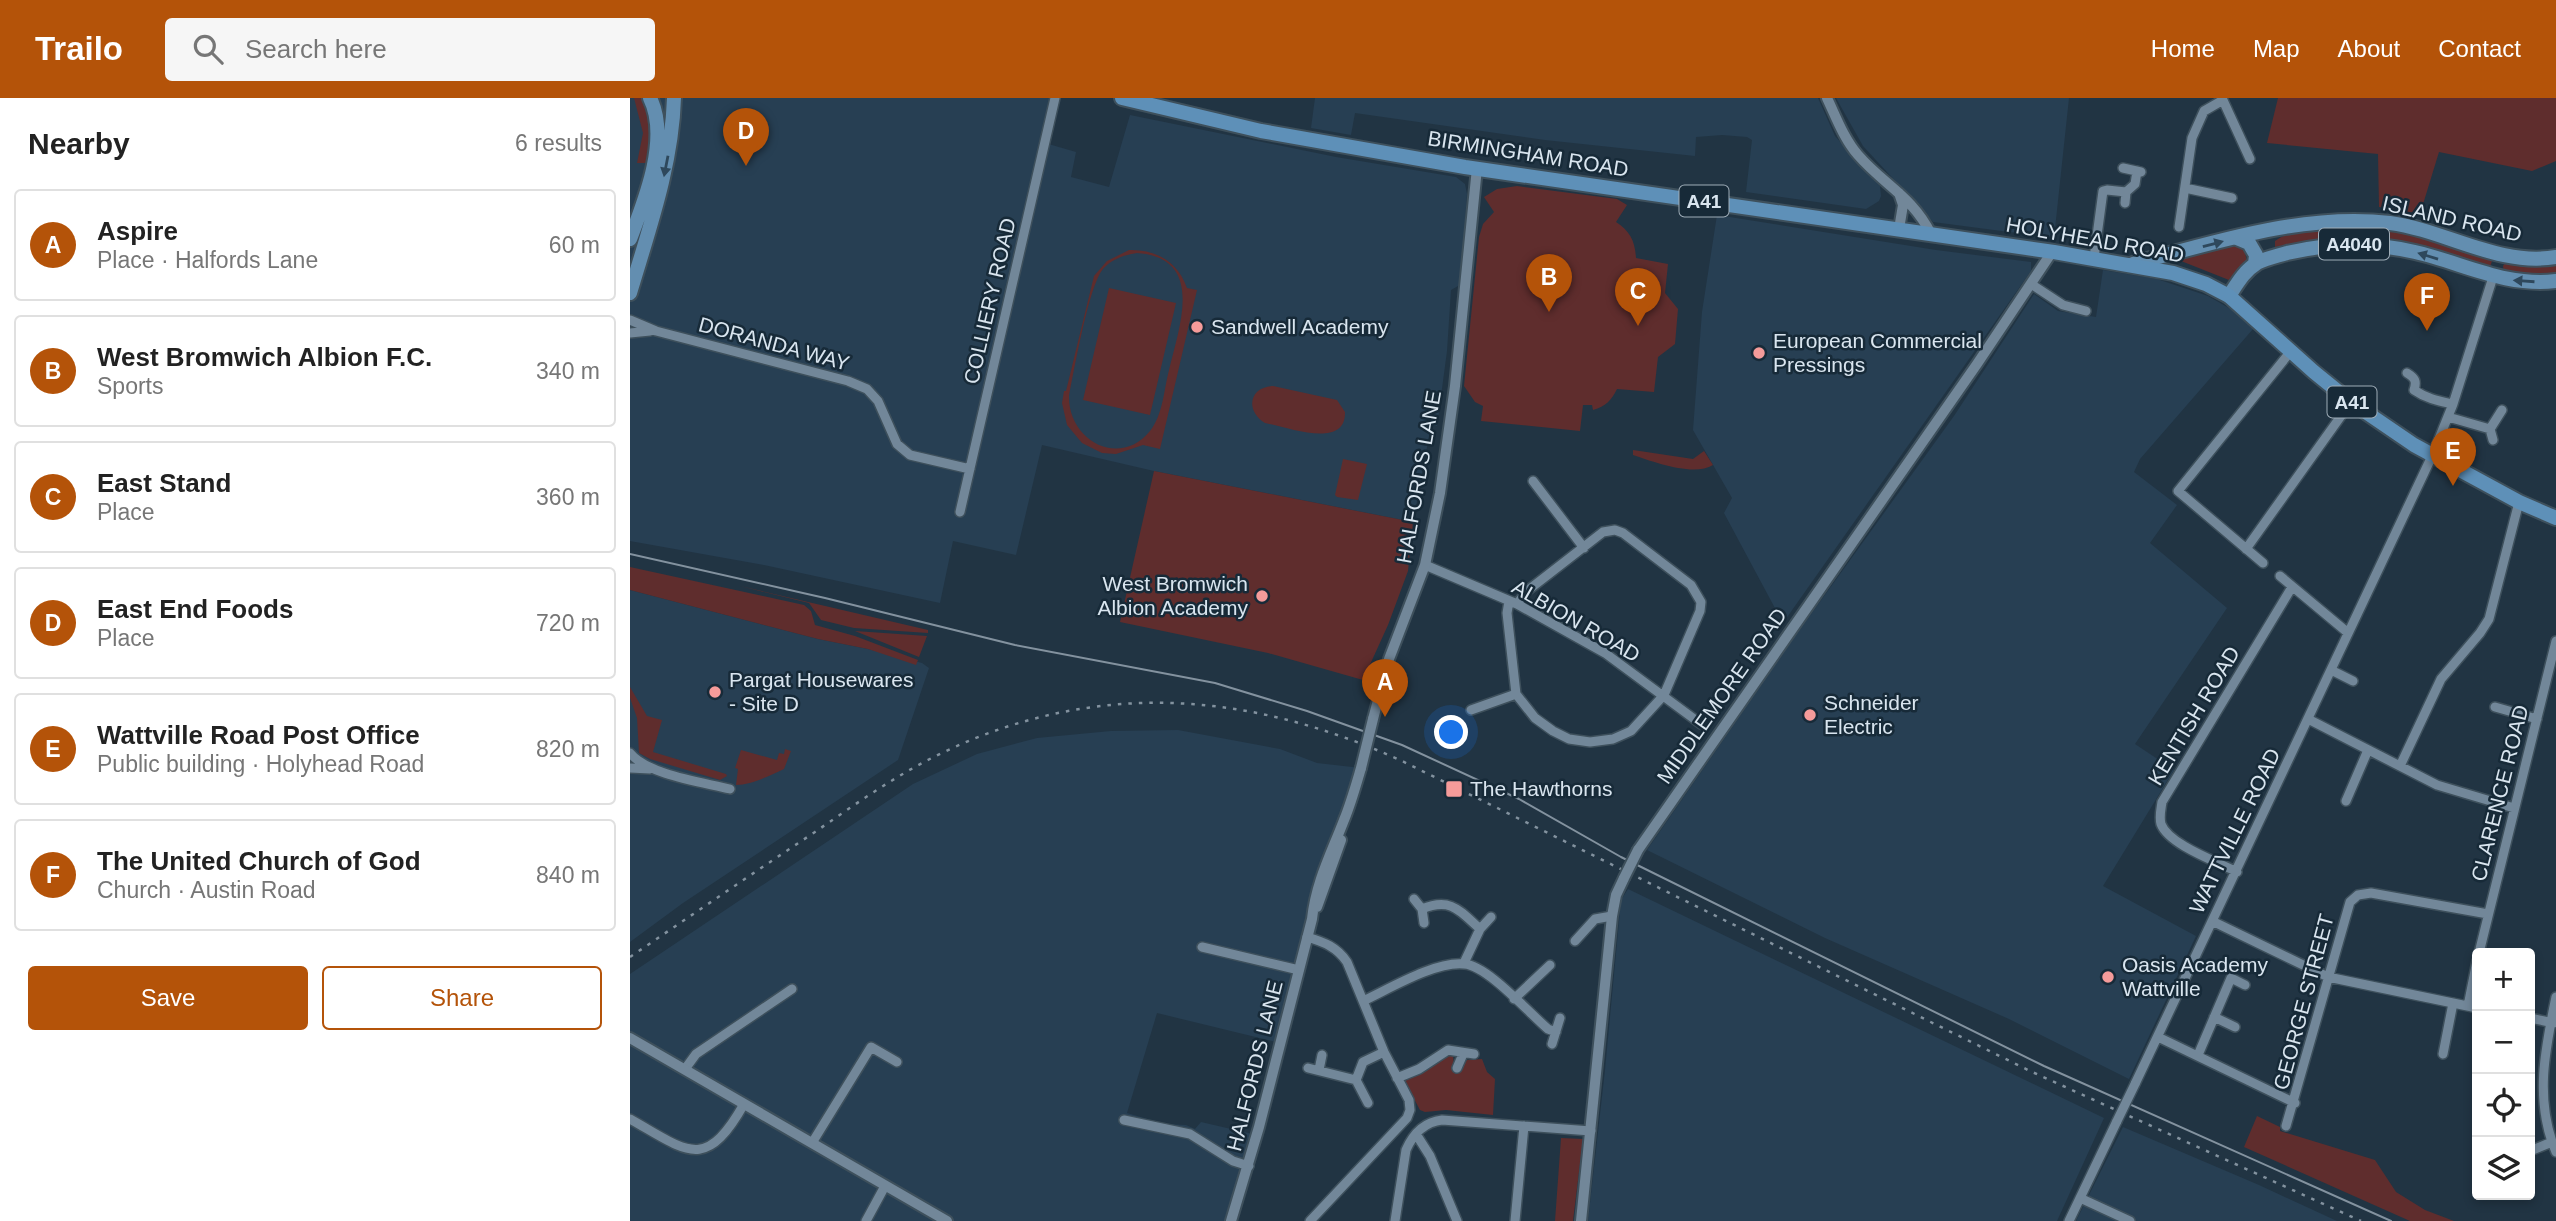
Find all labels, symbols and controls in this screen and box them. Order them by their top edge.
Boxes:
search box [165,18,655,81]
text: Trailo [35,30,123,67]
icon: search [189,30,227,68]
text: Search here [245,34,387,64]
text: Home [2151,35,2215,62]
text: Map [2253,35,2300,62]
text: About [2338,35,2400,62]
text: Contact [2438,35,2521,62]
pin: D [723,108,769,166]
street label: BIRMINGHAM ROAD [1426,126,1630,181]
text: Nearby [28,127,130,160]
text: 6 results [515,130,602,156]
one-way arrow [660,155,671,177]
road number: A41 [1680,186,1728,216]
street label: ISLAND ROAD [2380,191,2524,246]
street label: HOLYHEAD ROAD [2004,213,2186,267]
text: Aspire [97,216,178,246]
street label: COLLIERY ROAD [959,216,1020,386]
road number: A4040 [2319,228,2389,260]
text: A [45,232,61,258]
text: 60 m [549,232,600,258]
one-way arrow [2203,238,2225,249]
text: Place · Halfords Lane [97,247,318,273]
one-way arrow [2417,250,2438,260]
pin: B [1526,254,1572,312]
pin: C [1615,268,1661,326]
pin: F [2404,273,2450,331]
one-way arrow [2513,275,2535,286]
street label: DORANDA WAY [696,312,852,375]
place label: Sandwell Academy [1211,315,1389,338]
marker: Sandwell Academy [1189,319,1205,335]
place label: European Commercial Pressings [1773,329,1982,376]
text: West Bromwich Albion F.C. [97,342,432,372]
marker: European Commercial Pressings [1751,345,1767,361]
text: B [45,358,61,384]
text: 340 m [536,358,600,384]
text: Sports [97,373,163,399]
road number: A41 [2328,386,2376,418]
street label: HALFORDS LANE [1392,389,1445,565]
pin: E [2430,428,2476,486]
text: East Stand [97,468,231,498]
text: C [45,484,61,510]
text: 360 m [536,484,600,510]
text: Place [97,499,155,525]
place label: West Bromwich Albion Academy [1097,572,1248,619]
street label: ALBION ROAD [1508,575,1644,666]
marker: West Bromwich Albion Academy [1254,588,1270,604]
text: East End Foods [97,594,293,624]
street label: MIDDLEMORE ROAD [1652,604,1791,788]
text: D [45,610,61,636]
text: 720 m [536,610,600,636]
text: Place [97,625,155,651]
street label: KENTISH ROAD [2143,642,2244,789]
pin: A [1362,659,1408,717]
place label: Pargat Housewares - Site D [729,668,913,715]
marker: Pargat Housewares - Site D [707,684,723,700]
place label: Schneider Electric [1824,691,1919,738]
street label: CLARENCE ROAD [2466,702,2533,883]
marker: Schneider Electric [1802,707,1818,723]
your location [1434,715,1468,749]
text: Wattville Road Post Office [97,720,420,750]
text: E [45,736,61,762]
text: 820 m [536,736,600,762]
street label: WATTVILLE ROAD [2185,744,2285,917]
text: Public building · Holyhead Road [97,751,424,777]
place label: The Hawthorns [1470,777,1612,800]
marker: The Hawthorns [1444,779,1464,799]
text: The United Church of God [97,846,421,876]
text: F [46,862,60,888]
text: 840 m [536,862,600,888]
text: Church · Austin Road [97,877,316,903]
street label: GEORGE STREET [2269,911,2338,1092]
map controls [2472,948,2535,1200]
button: + [2472,948,2535,1011]
place label: Oasis Academy Wattville [2122,953,2268,1000]
button: Save [28,966,308,1030]
button: Share [322,966,602,1030]
marker: Oasis Academy Wattville [2100,969,2116,985]
street label: HALFORDS LANE [1222,978,1287,1154]
button: − [2472,1011,2535,1074]
button: locate [2472,1074,2535,1137]
button: layers [2472,1137,2535,1200]

